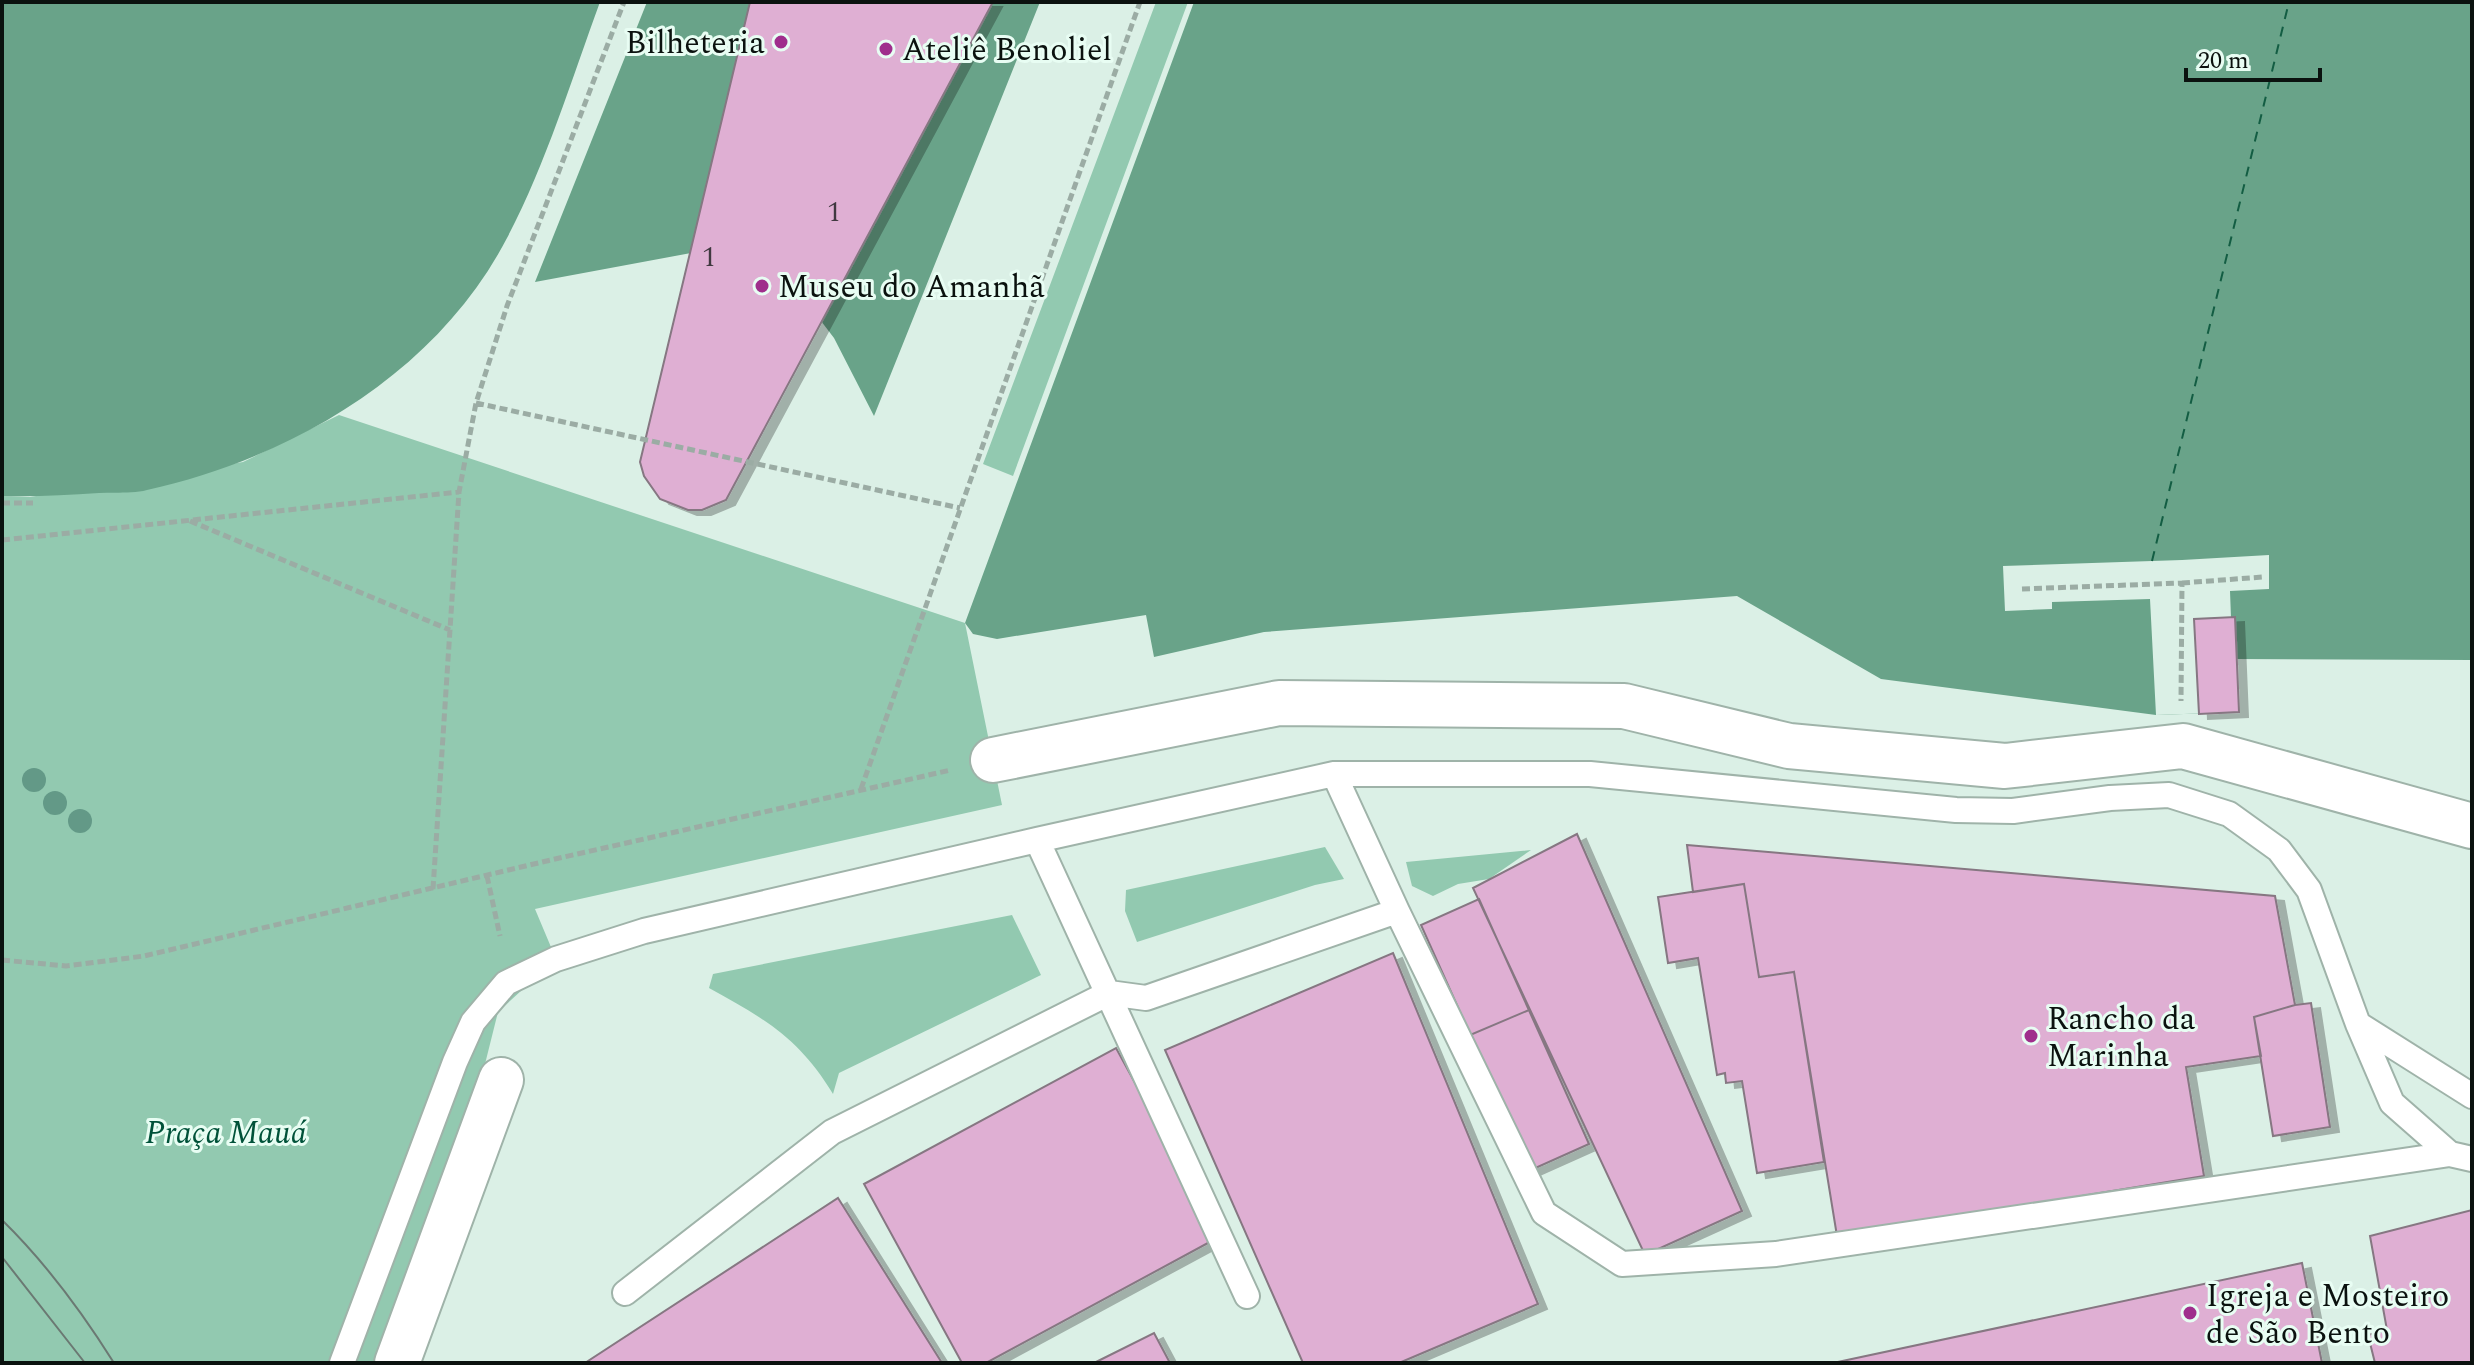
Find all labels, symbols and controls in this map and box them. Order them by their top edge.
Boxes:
place label: Bilheteria [625,19,765,68]
place label: Ateliê Benoliel [902,26,1112,75]
scale bar [2186,32,2320,82]
marker: Bilheteria [772,33,790,51]
marker: Ateliê Benoliel [877,40,895,58]
text: 20 m [2198,43,2249,79]
house number: 1 [827,191,841,234]
house number: 1 [702,236,716,279]
place label: Museu do Amanhã [778,263,1045,312]
marker: Museu do Amanhã [753,277,771,295]
place label: Rancho da Marinha [2047,995,2196,1081]
marker: Rancho da Marinha [2022,1027,2040,1045]
park label: Praça Mauá [145,1109,307,1158]
place label: Igreja e Mosteiro de São Bento [2206,1272,2449,1358]
marker: Igreja e Mosteiro de São Bento [2181,1304,2199,1322]

